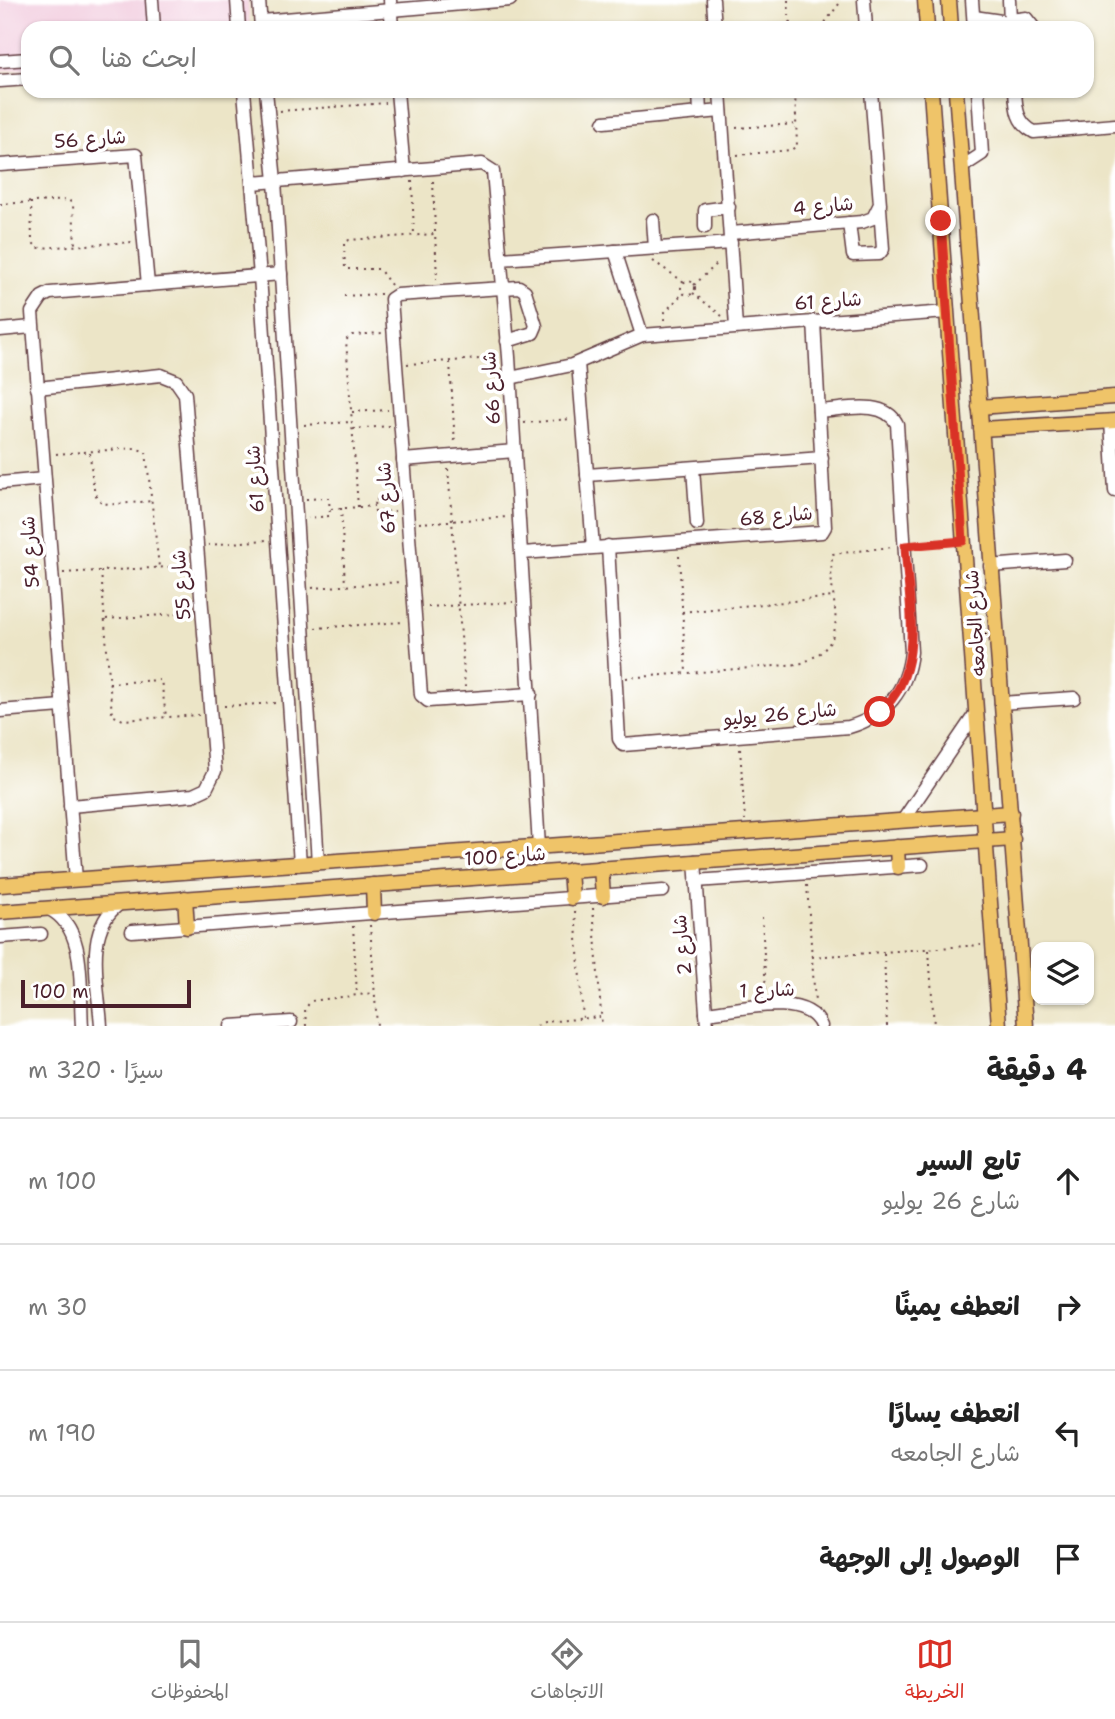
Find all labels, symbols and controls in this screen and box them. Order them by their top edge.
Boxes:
search box [21,21,1094,98]
text: ابحث هنا [101,40,197,75]
icon: search [45,41,83,79]
street label: شارع 56 [53,124,127,155]
street label: شارع 4 [792,191,855,222]
route end [925,205,956,236]
street label: شارع 61 [794,286,863,317]
street label: شارع 66 [476,350,507,426]
street label: شارع 61 [240,444,271,513]
street label: شارع 67 [371,461,402,535]
street label: شارع 68 [738,500,814,533]
street label: شارع 54 [15,515,46,589]
street label: شارع 55 [165,549,198,621]
street label: شارع الجامعه [959,569,992,677]
route start [864,696,895,727]
street label: شارع 26 يوليو [721,697,838,732]
street label: شارع 100 [463,841,547,872]
street label: شارع 2 [667,913,698,976]
map controls [1031,942,1094,1005]
button: layers [1031,942,1094,1005]
scale bar [21,977,191,1009]
street label: شارع 1 [739,977,795,1004]
text: 100 m [32,979,89,1004]
text: 4 دقيقة [986,1049,1087,1090]
text: سيرًا · 320 m [28,1055,164,1085]
text: تابع السير [918,1143,1020,1178]
icon: ahead [1049,1162,1087,1200]
text: 100 m [28,1166,97,1196]
text: شارع 26 يوليو [882,1186,1020,1216]
text: انعطف يمينًا [895,1288,1020,1323]
icon: right [1049,1288,1087,1326]
text: 30 m [28,1292,87,1322]
text: انعطف يسارًا [888,1395,1020,1430]
icon: left [1049,1414,1087,1452]
text: 190 m [28,1418,96,1448]
text: شارع الجامعه [891,1438,1020,1468]
text: الوصول إلى الوجهة [819,1540,1020,1575]
icon: arrive [1049,1540,1087,1578]
tab: المحفوظات [151,1635,229,1708]
tab: الاتجاهات [530,1635,604,1708]
tab: الخريطة [905,1635,964,1708]

